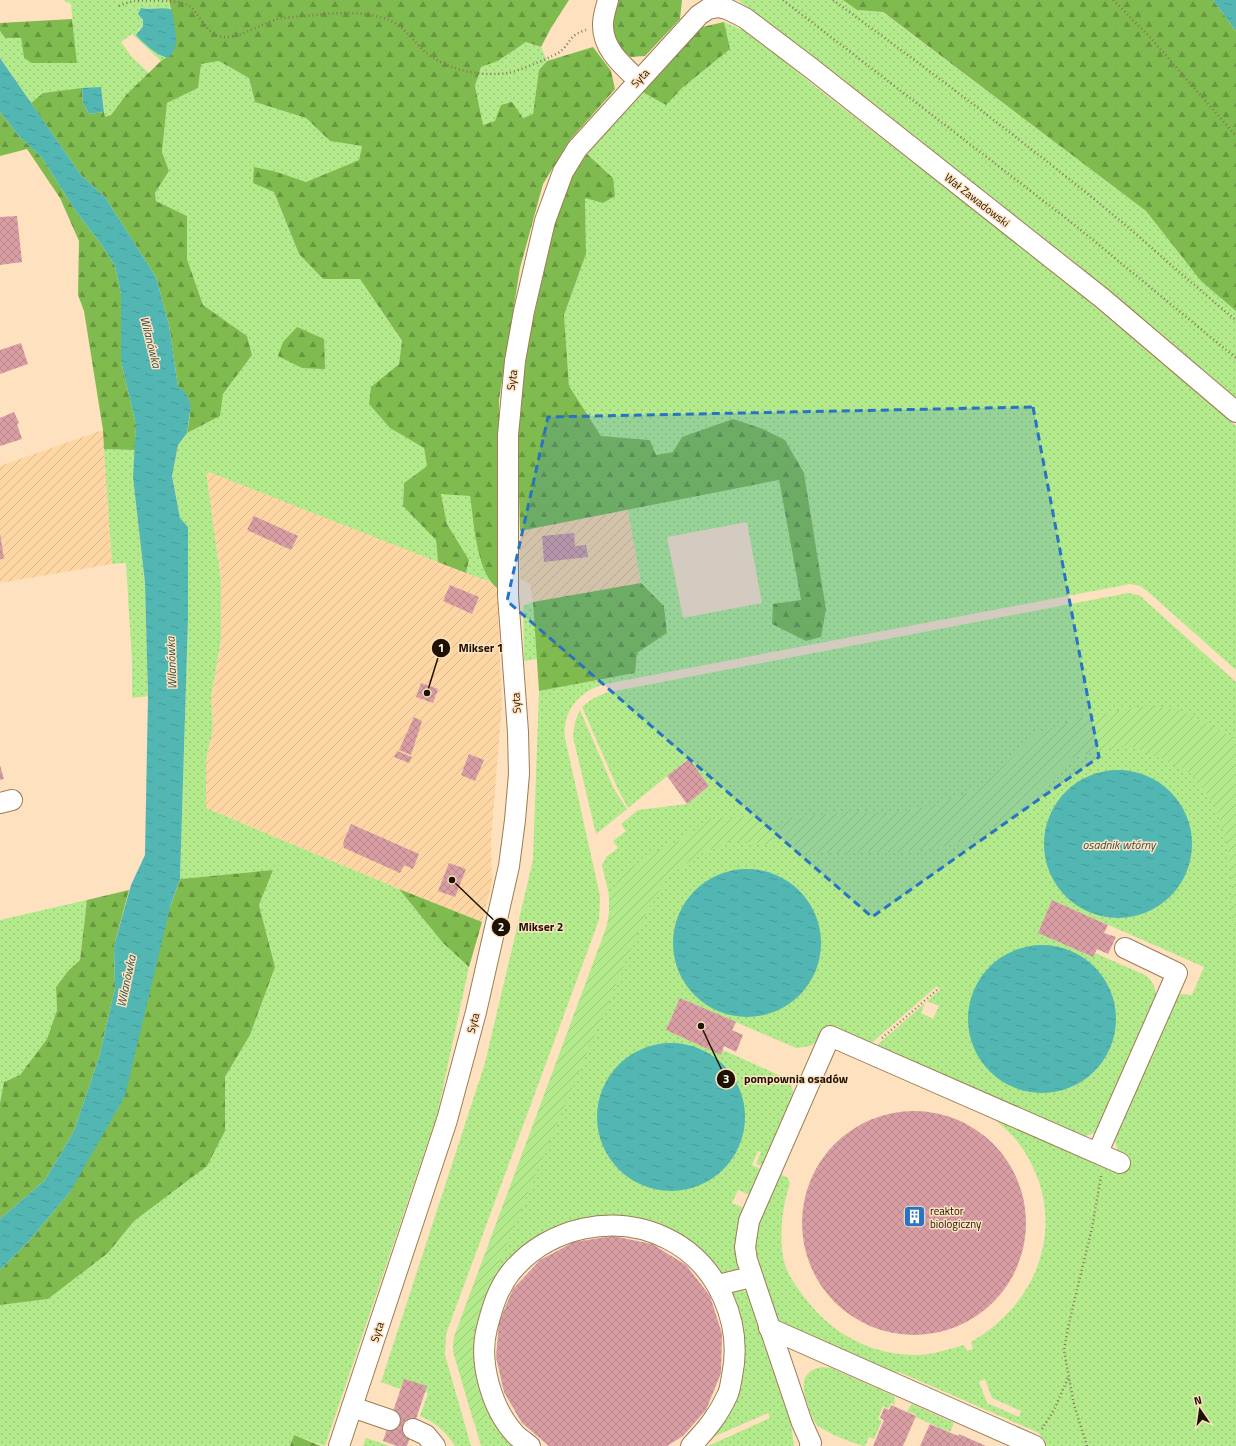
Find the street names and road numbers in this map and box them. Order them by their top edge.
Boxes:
street label: Syta [627,65,653,91]
street label: Wał Zawadowski [941,169,1013,231]
street label: Syta [503,368,521,391]
street label: Syta [507,692,525,714]
street label: Syta [463,1011,484,1035]
street label: Syta [366,1319,388,1344]

